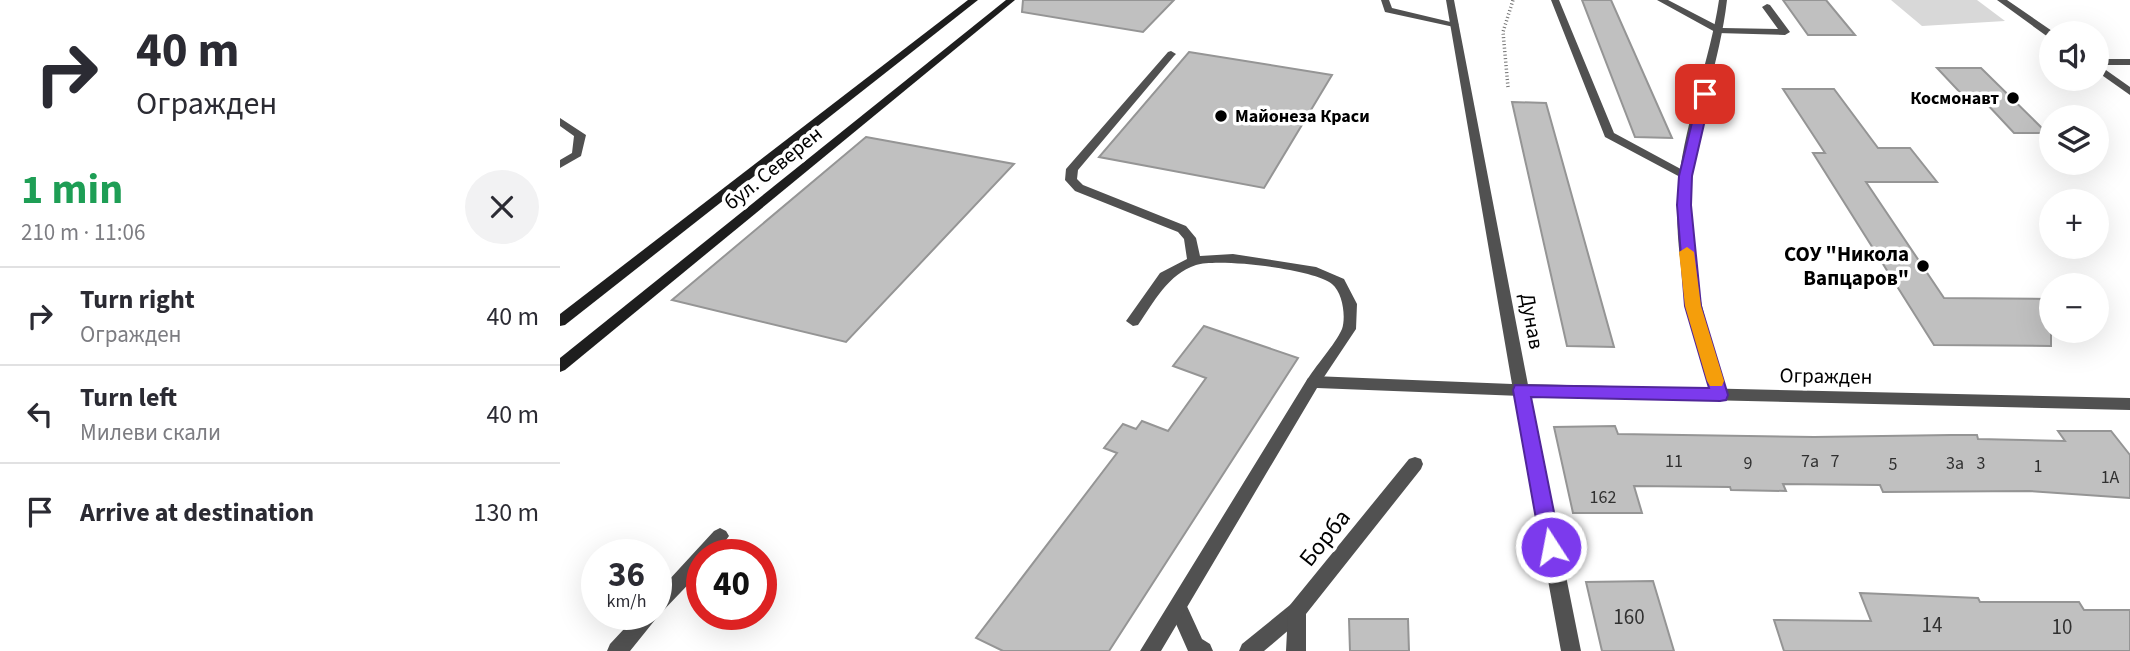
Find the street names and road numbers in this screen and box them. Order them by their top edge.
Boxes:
street label: бул. Северен [717,119,829,217]
street label: Дунав [1512,291,1552,351]
street label: Огражден [1779,360,1873,392]
street label: Борба [1291,502,1359,574]

